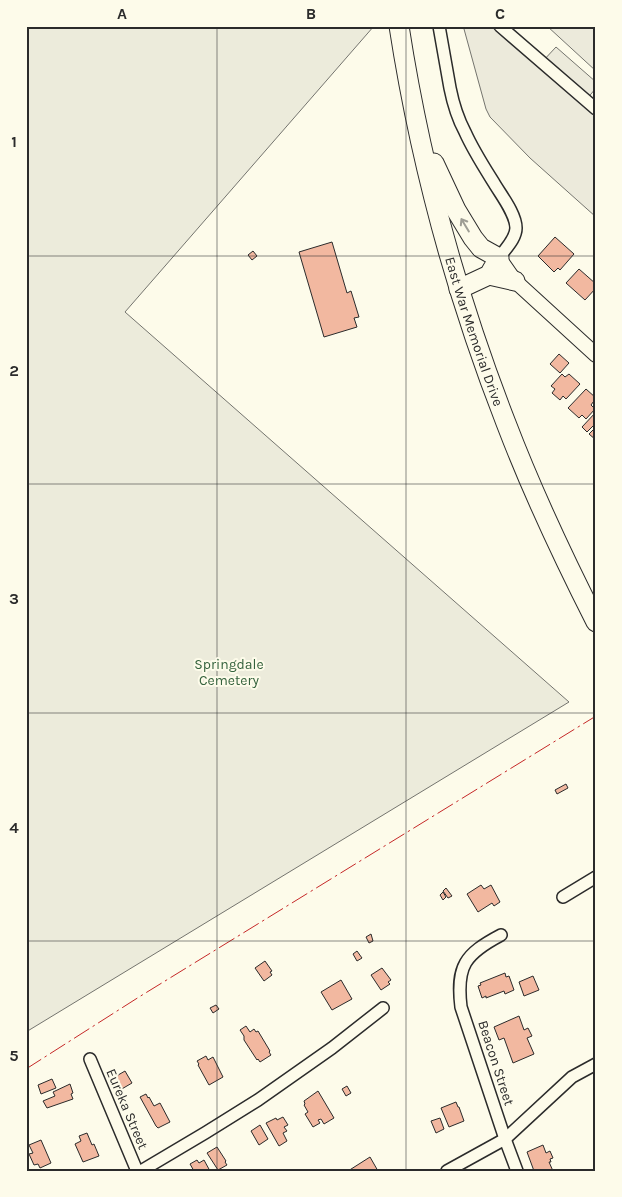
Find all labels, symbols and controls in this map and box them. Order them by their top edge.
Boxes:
text: A [117,4,127,23]
text: B [306,4,316,23]
text: C [495,4,505,23]
text: 1 [11,132,17,151]
one-way arrow [459,219,469,233]
street label: East War Memorial Drive [442,255,507,409]
text: 2 [9,361,19,380]
text: 3 [9,589,19,608]
park label: Springdale Cemetery [194,656,264,689]
text: 4 [9,818,19,837]
street label: Beacon Street [474,1018,518,1108]
text: 5 [9,1046,19,1065]
street label: Eureka Street [102,1066,152,1152]

